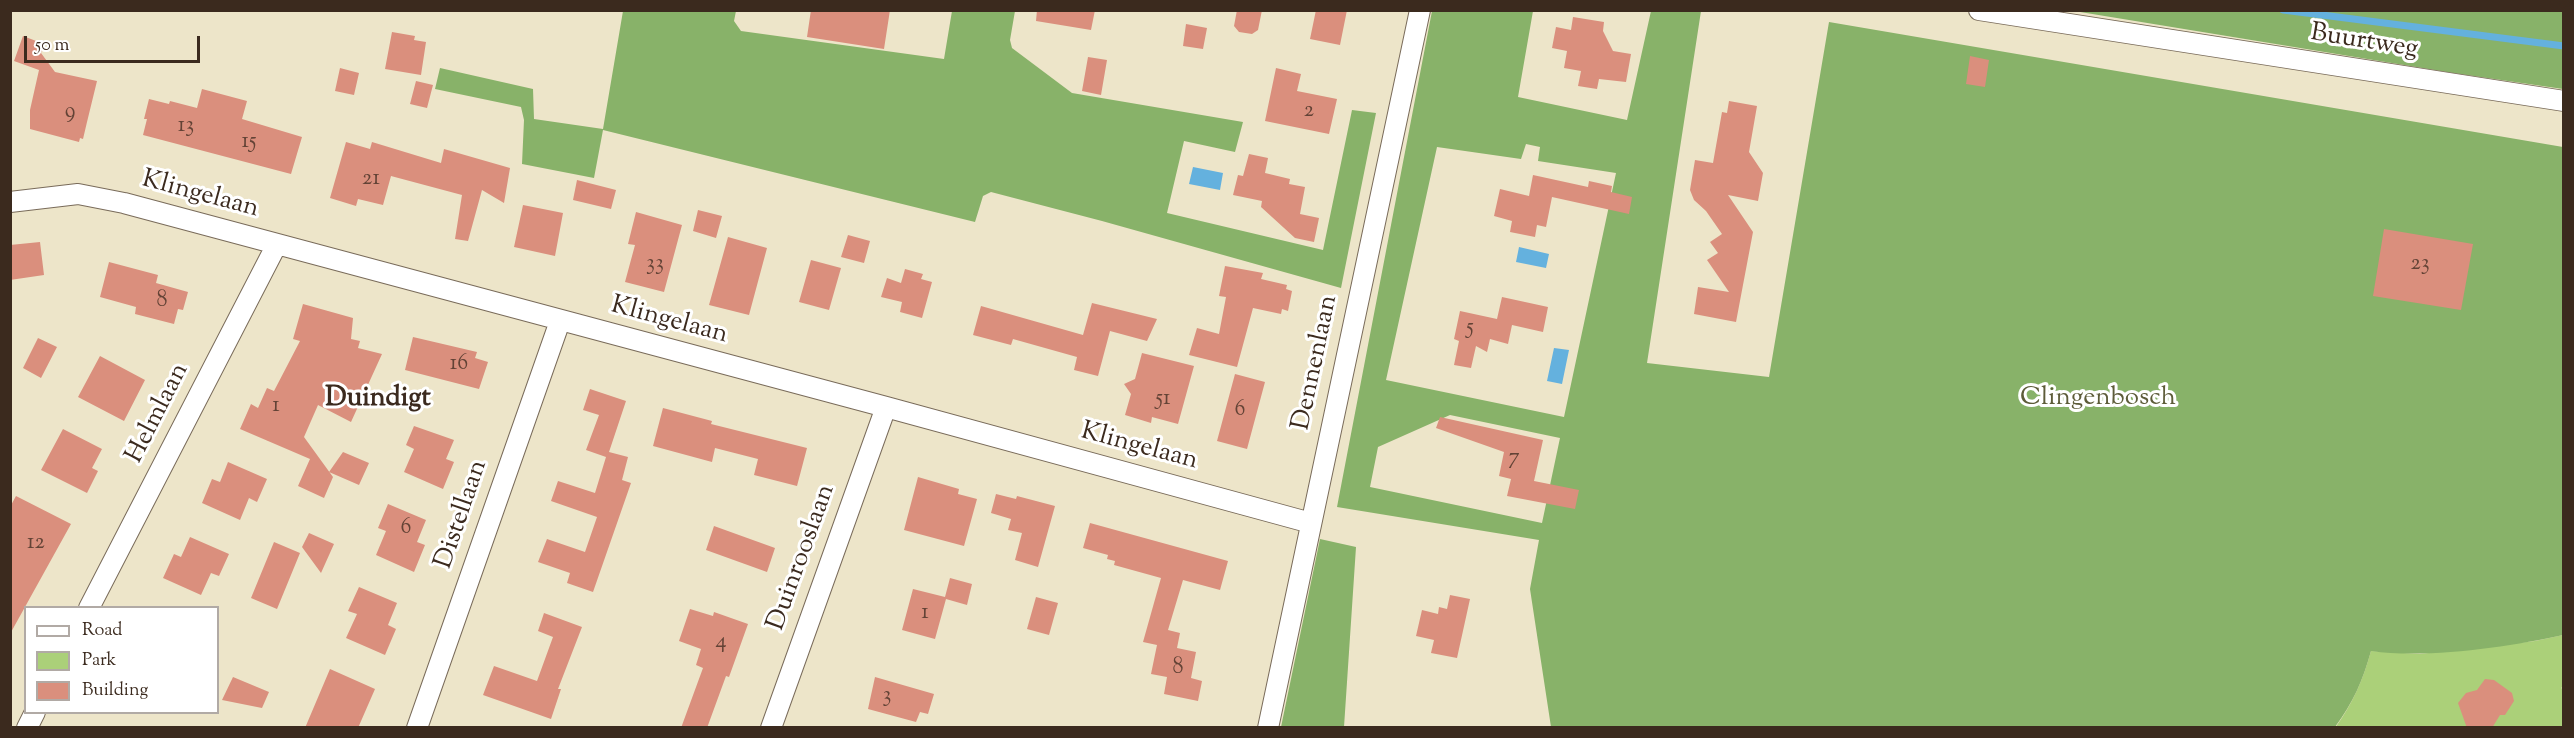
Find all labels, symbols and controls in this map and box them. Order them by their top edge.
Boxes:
street label: Buurtweg [2308,19,2420,67]
scale bar [27,24,202,62]
text: 50 m [35,33,69,59]
house number: 2 [1304,99,1314,125]
house number: 9 [65,100,75,126]
house number: 13 [178,114,194,140]
house number: 15 [241,130,257,156]
street label: Klingelaan [138,165,262,227]
house number: 21 [362,167,380,193]
house number: 33 [646,252,664,278]
house number: 23 [2410,252,2430,278]
house number: 8 [157,289,167,315]
street label: Klingelaan [607,291,731,353]
street label: Dennenlaan [1287,293,1347,433]
house number: 5 [1466,316,1474,342]
house number: 16 [450,352,468,378]
street label: Helmlaan [121,359,197,469]
district label: Duindigt [325,384,431,416]
park label: Clingenbosch [2020,384,2176,416]
house number: 51 [1155,387,1171,413]
house number: 1 [272,394,280,420]
house number: 6 [1235,398,1245,424]
street label: Klingelaan [1077,417,1201,479]
house number: 7 [1508,446,1520,472]
street label: Distellaan [430,457,496,573]
street label: Duinrooslaan [762,481,844,635]
house number: 6 [401,516,411,542]
house number: 12 [27,531,45,557]
house number: 1 [921,601,929,627]
legend [24,606,219,714]
text: Road [82,618,122,644]
house number: 4 [715,630,727,656]
text: Park [82,648,116,674]
house number: 8 [1173,656,1183,682]
text: Building [82,678,148,704]
house number: 3 [883,684,891,710]

